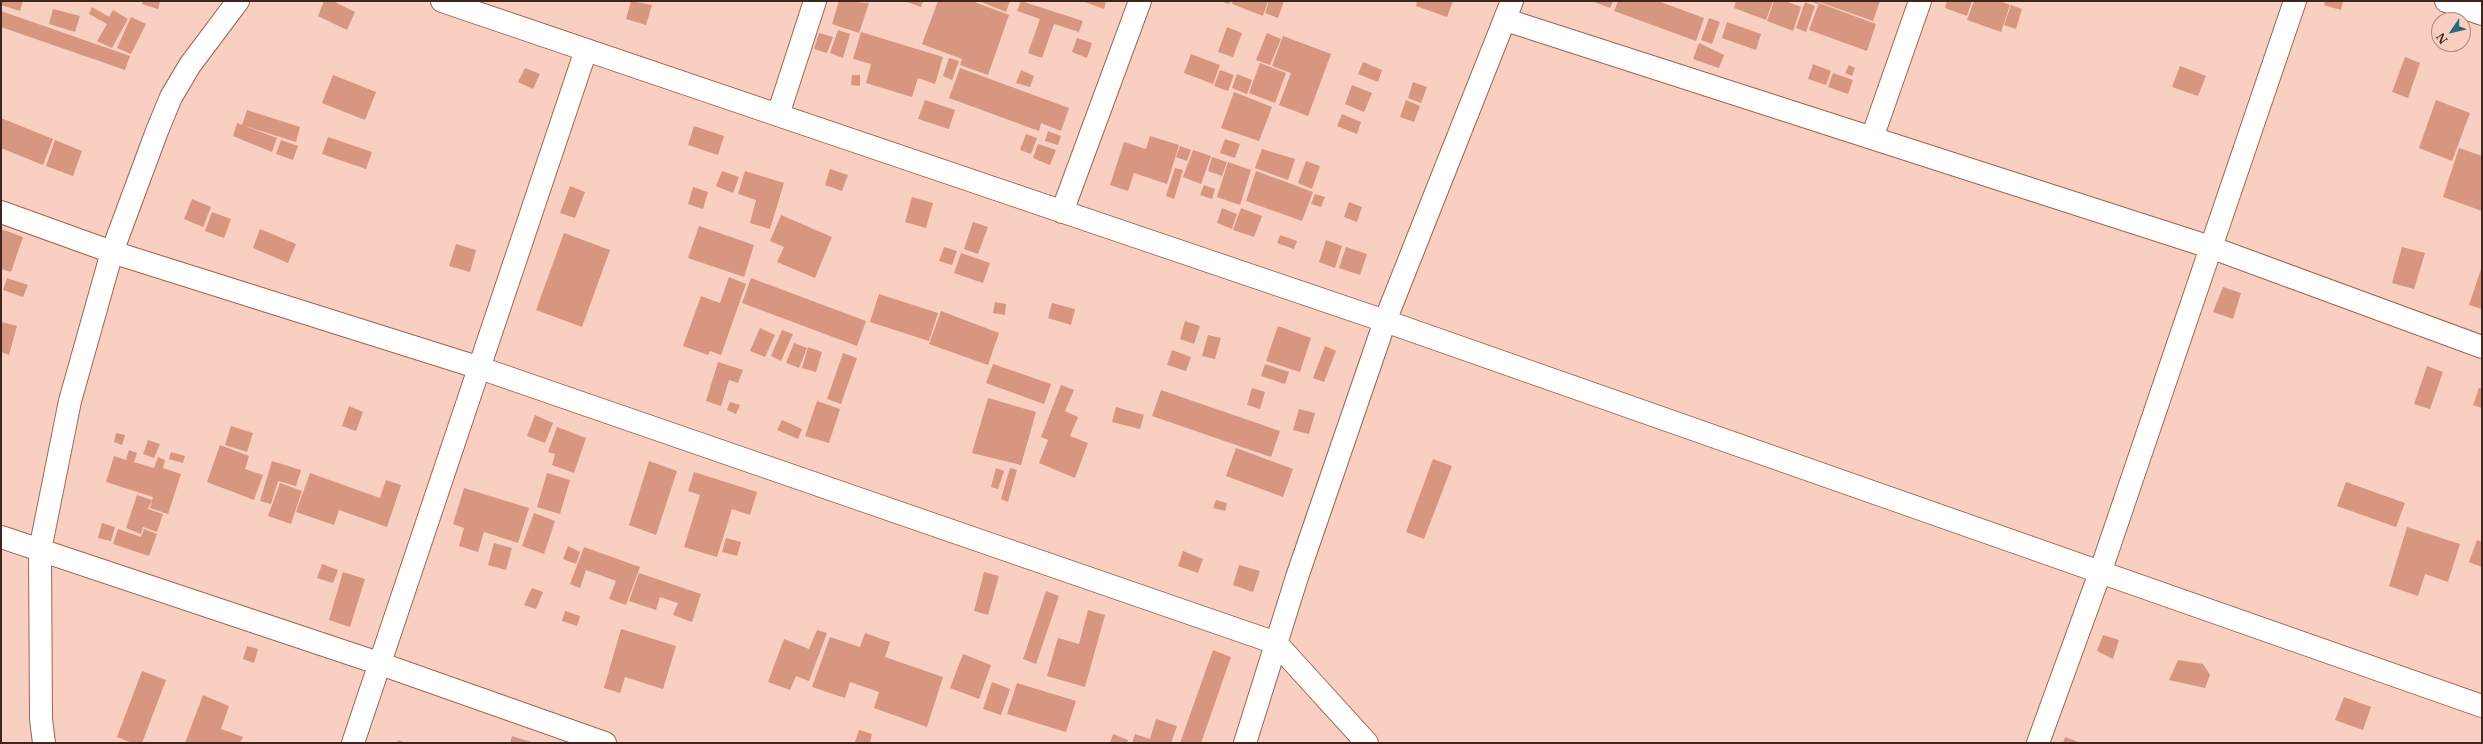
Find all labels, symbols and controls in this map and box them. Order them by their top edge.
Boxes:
north arrow [2431,12,2471,52]
text: N [2433,30,2451,47]

